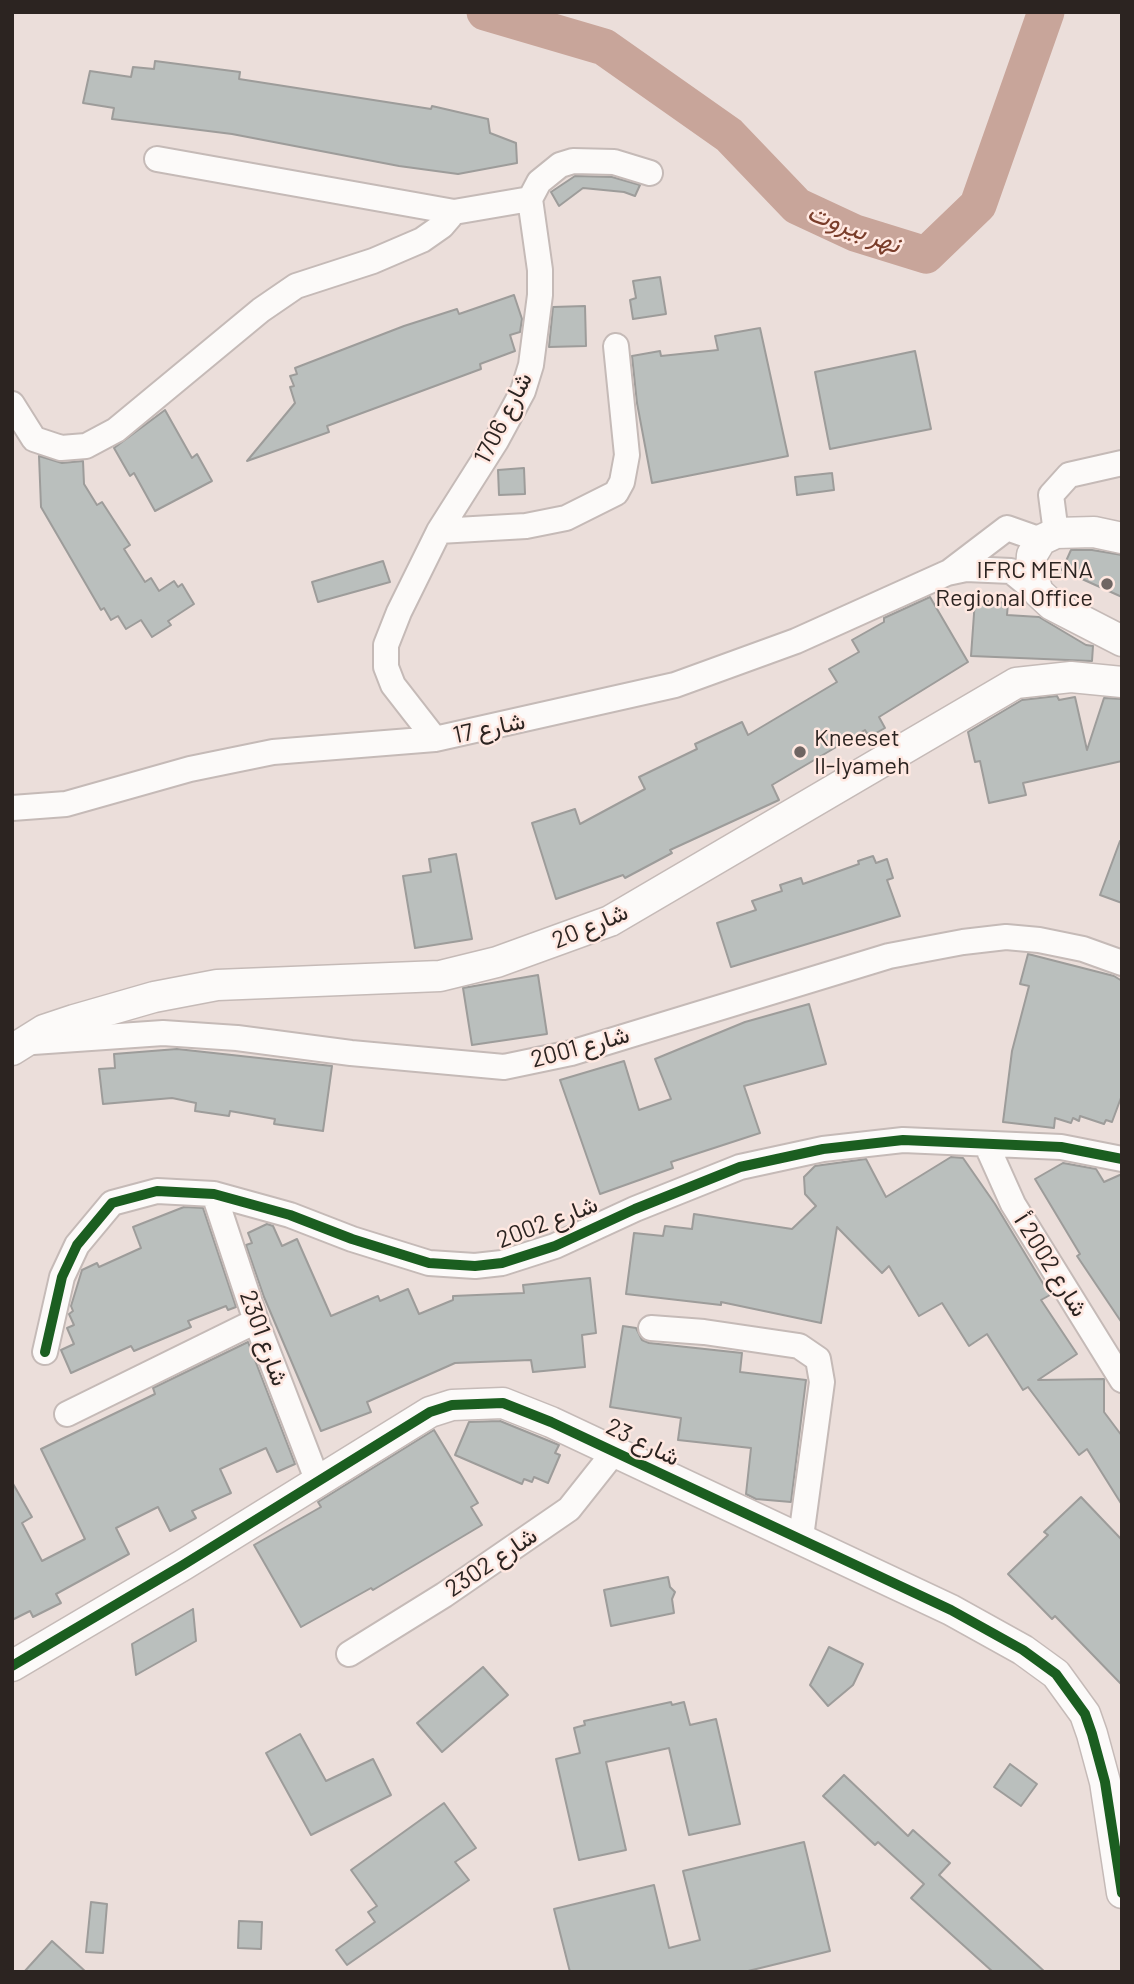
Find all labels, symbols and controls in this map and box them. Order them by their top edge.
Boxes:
water label: نهر بيروت [803,196,905,260]
street label: شارع 1706 [468,367,538,469]
place label: IFRC MENA Regional Office [935,556,1093,612]
marker: IFRC MENA Regional Office [1099,576,1115,592]
street label: شارع 17 [450,706,528,750]
place label: Kneeset Il-Iyameh [814,724,910,780]
marker: Kneeset Il-Iyameh [792,744,808,760]
street label: شارع 20 [548,897,632,955]
street label: شارع 2001 [528,1020,632,1074]
street label: شارع 2002 [492,1190,602,1254]
street label: شارع 2002 أ [1008,1208,1094,1322]
street label: شارع 2301 [233,1286,295,1390]
street label: شارع 23 [602,1412,684,1472]
street label: شارع 2302 [440,1521,542,1603]

